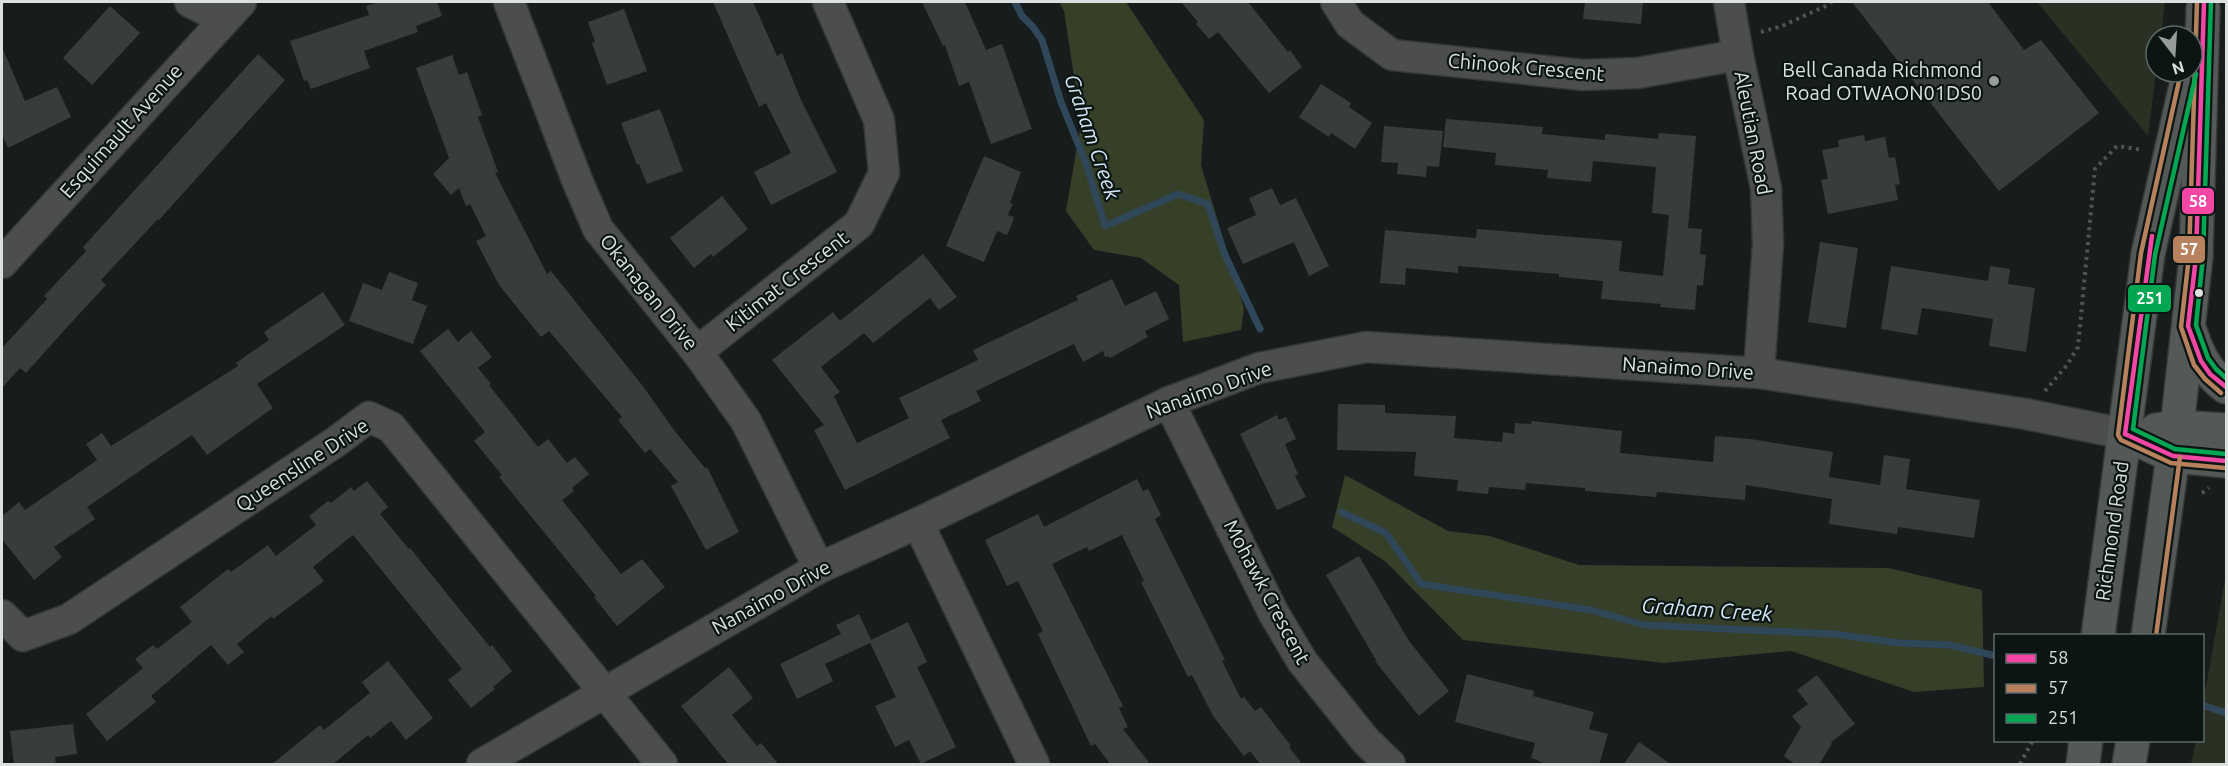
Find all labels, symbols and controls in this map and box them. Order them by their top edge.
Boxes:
north arrow [2144,24,2204,84]
street label: Chinook Crescent [1447,48,1605,85]
place label: Bell Canada Richmond Road OTWAON01DS0 [1782,58,1982,104]
text: N [2170,58,2187,79]
street label: Esquimault Avenue [55,59,187,202]
street label: Aleutian Road [1730,69,1777,197]
water label: Graham Creek [1060,71,1126,203]
marker: Bell Canada Richmond Road OTWAON01DS0 [1987,74,2001,88]
line badge: 58 [2181,187,2215,215]
text: 58 [2189,192,2207,210]
street label: Kitimat Crescent [721,226,853,336]
street label: Okanagan Drive [596,229,703,354]
line badge: 57 [2172,235,2206,264]
text: 57 [2180,240,2198,258]
line badge: 251 [2127,284,2172,313]
unlabelled marker [2193,287,2205,299]
text: 251 [2136,289,2164,307]
street label: Nanaimo Drive [1621,351,1755,384]
street label: Nanaimo Drive [1143,356,1275,423]
street label: Queensline Drive [231,413,372,516]
street label: Richmond Road [2090,460,2133,602]
street label: Mohawk Crescent [1220,516,1315,668]
street label: Nanaimo Drive [707,555,834,639]
water label: Graham Creek [1641,592,1774,626]
legend [1994,634,2204,742]
text: 58 [2048,647,2068,667]
text: 57 [2048,677,2068,697]
text: 251 [2048,707,2078,727]

